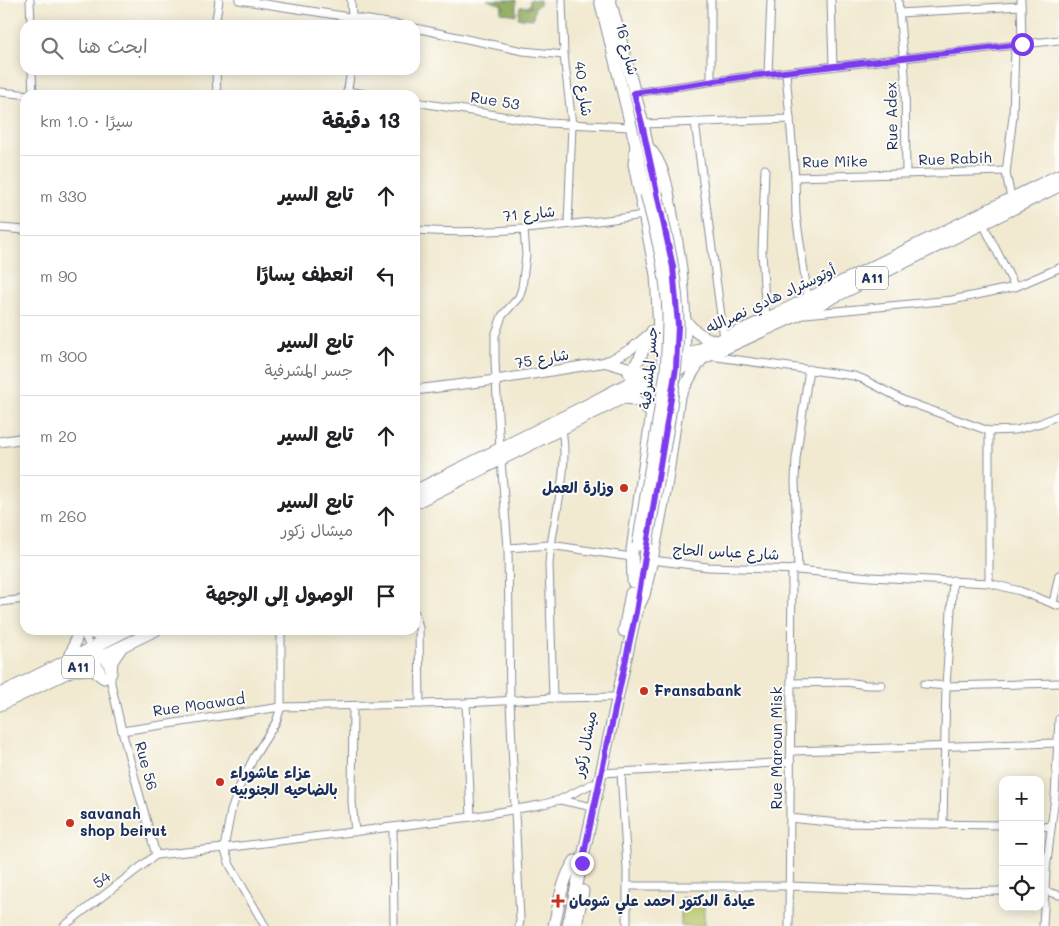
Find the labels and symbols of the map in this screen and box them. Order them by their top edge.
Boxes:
street label: شارع 16 [611,21,644,77]
route start [1011,33,1034,56]
street label: شارع 40 [569,60,598,118]
street label: Rue Adex [880,81,902,151]
street label: Rue 53 [469,86,521,114]
street label: Rue Rabih [918,147,992,169]
street label: Rue Mike [802,150,868,172]
street label: شارع 71 [502,200,556,227]
street label: أوتوستراد هادي نصرالله [702,259,840,339]
road number: A11 [856,266,888,290]
street label: جسر المشرفية [634,326,662,410]
street label: شارع 75 [513,343,571,374]
place label: وزارة العمل [542,477,614,497]
marker: وزارة العمل [618,482,630,494]
street label: شارع عباس الحاج [672,538,780,565]
road number: A11 [62,656,94,679]
place label: Fransabank [654,680,741,700]
marker: Fransabank [638,685,650,697]
street label: Rue Maroun Misk [766,687,786,809]
street label: Rue Moawad [152,688,246,720]
street label: ميشال زكور [567,709,602,780]
street label: Rue 56 [131,739,163,792]
place label: عزاء عاشوراء بالضاحيه الجنوبيه [230,762,338,800]
marker: عزاء عاشوراء بالضاحيه الجنوبيه [214,776,226,788]
place label: savanah shop beirut [80,803,167,840]
marker: savanah shop beirut [64,817,76,829]
route end [571,852,594,875]
street label: 54 [88,866,115,892]
place label: عيادة الدكتور احمد علي شومان [569,890,755,915]
marker: عيادة الدكتور احمد علي شومان [551,894,565,908]

